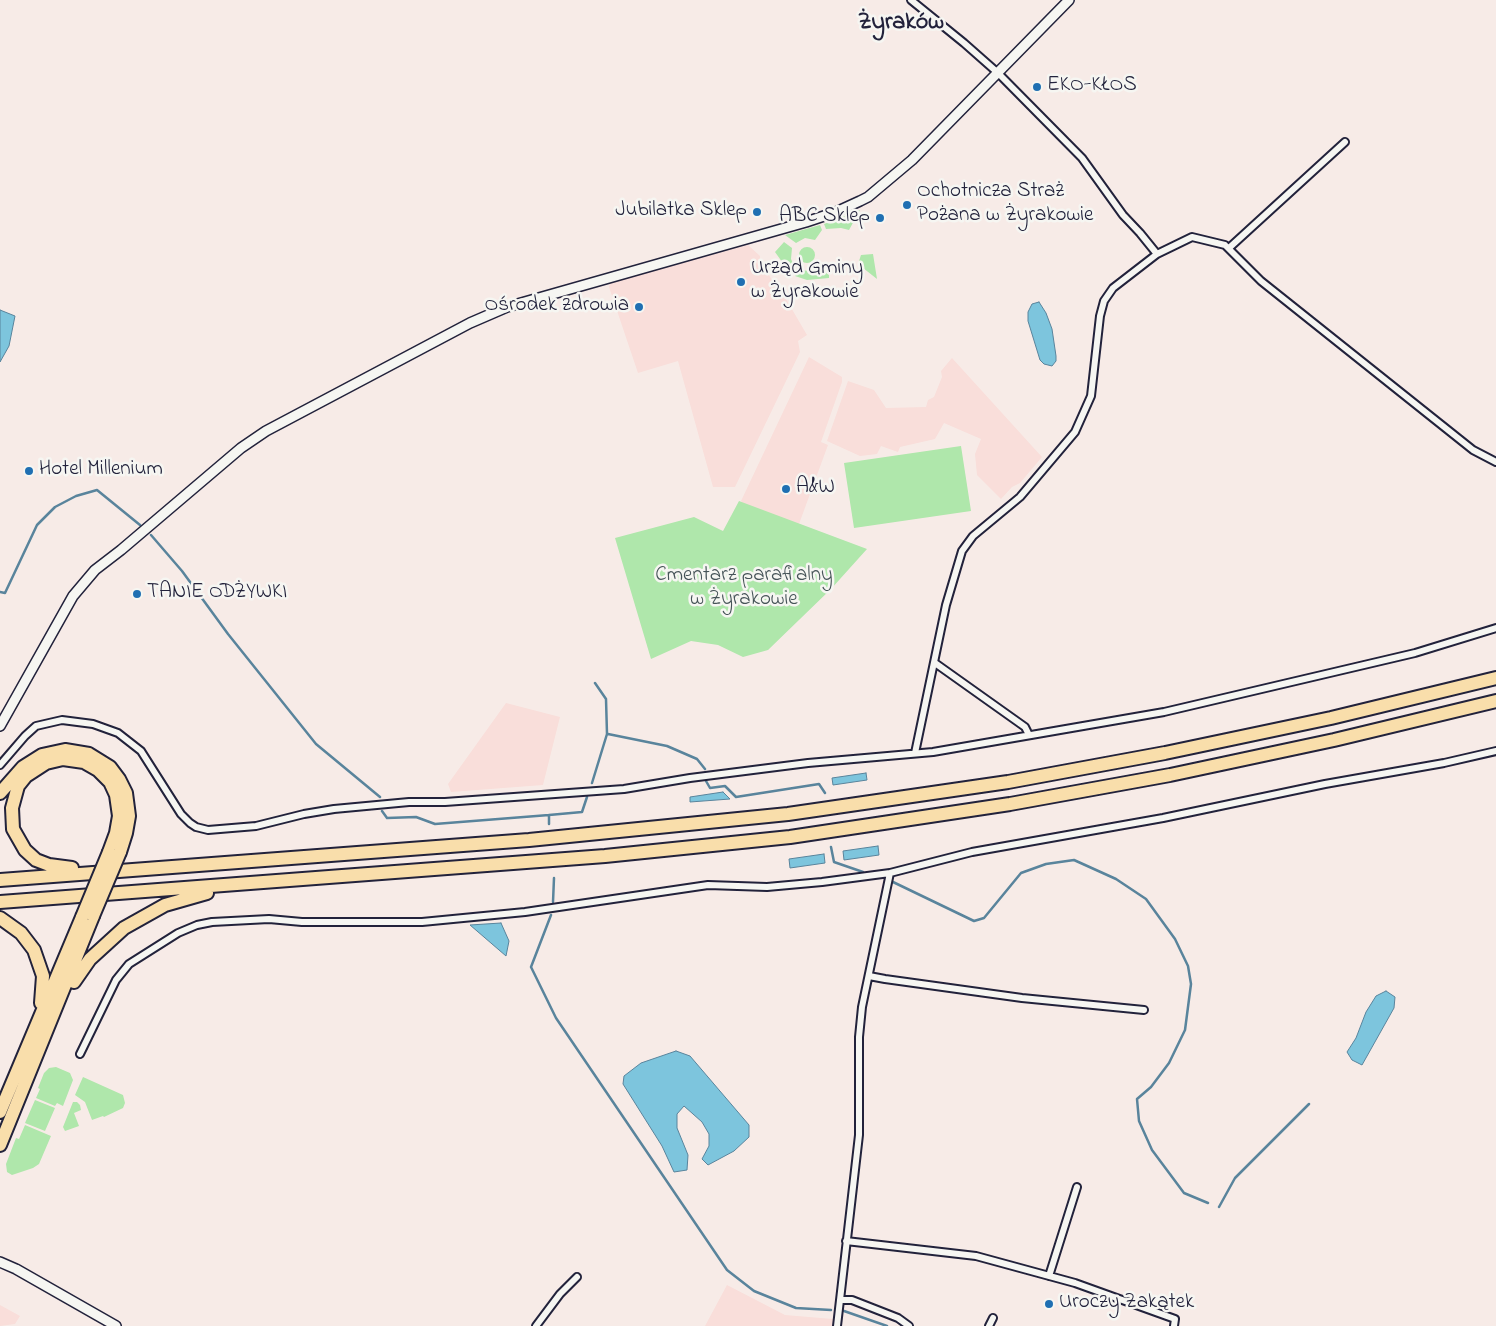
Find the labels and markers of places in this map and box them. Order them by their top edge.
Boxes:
place label: EKO-KŁOS [1047,74,1137,100]
marker: EKO-KŁOS [1031,81,1043,93]
place label: Ochotnicza Straż Pożana w Żyrakowie [917,180,1093,230]
place label: Jubilatka Sklep [615,199,747,225]
marker: Ochotnicza Straż Pożana w Żyrakowie [901,199,913,211]
place label: ABC Sklep [779,205,870,231]
marker: Jubilatka Sklep [751,206,763,218]
marker: ABC Sklep [874,212,886,224]
place label: Urząd Gminy w Żyrakowie [751,257,863,307]
marker: Urząd Gminy w Żyrakowie [735,276,747,288]
place label: Ośrodek zdrowia [484,294,629,320]
marker: Ośrodek zdrowia [633,301,645,313]
place label: Hotel Millenium [39,458,163,484]
marker: Hotel Millenium [23,465,35,477]
place label: A&W [796,476,835,502]
marker: A&W [780,483,792,495]
place label: TANIE ODŻYWKI [147,581,287,607]
marker: TANIE ODŻYWKI [131,588,143,600]
place label: Uroczy Zakątek [1059,1291,1194,1317]
marker: Uroczy Zakątek [1043,1298,1055,1310]

